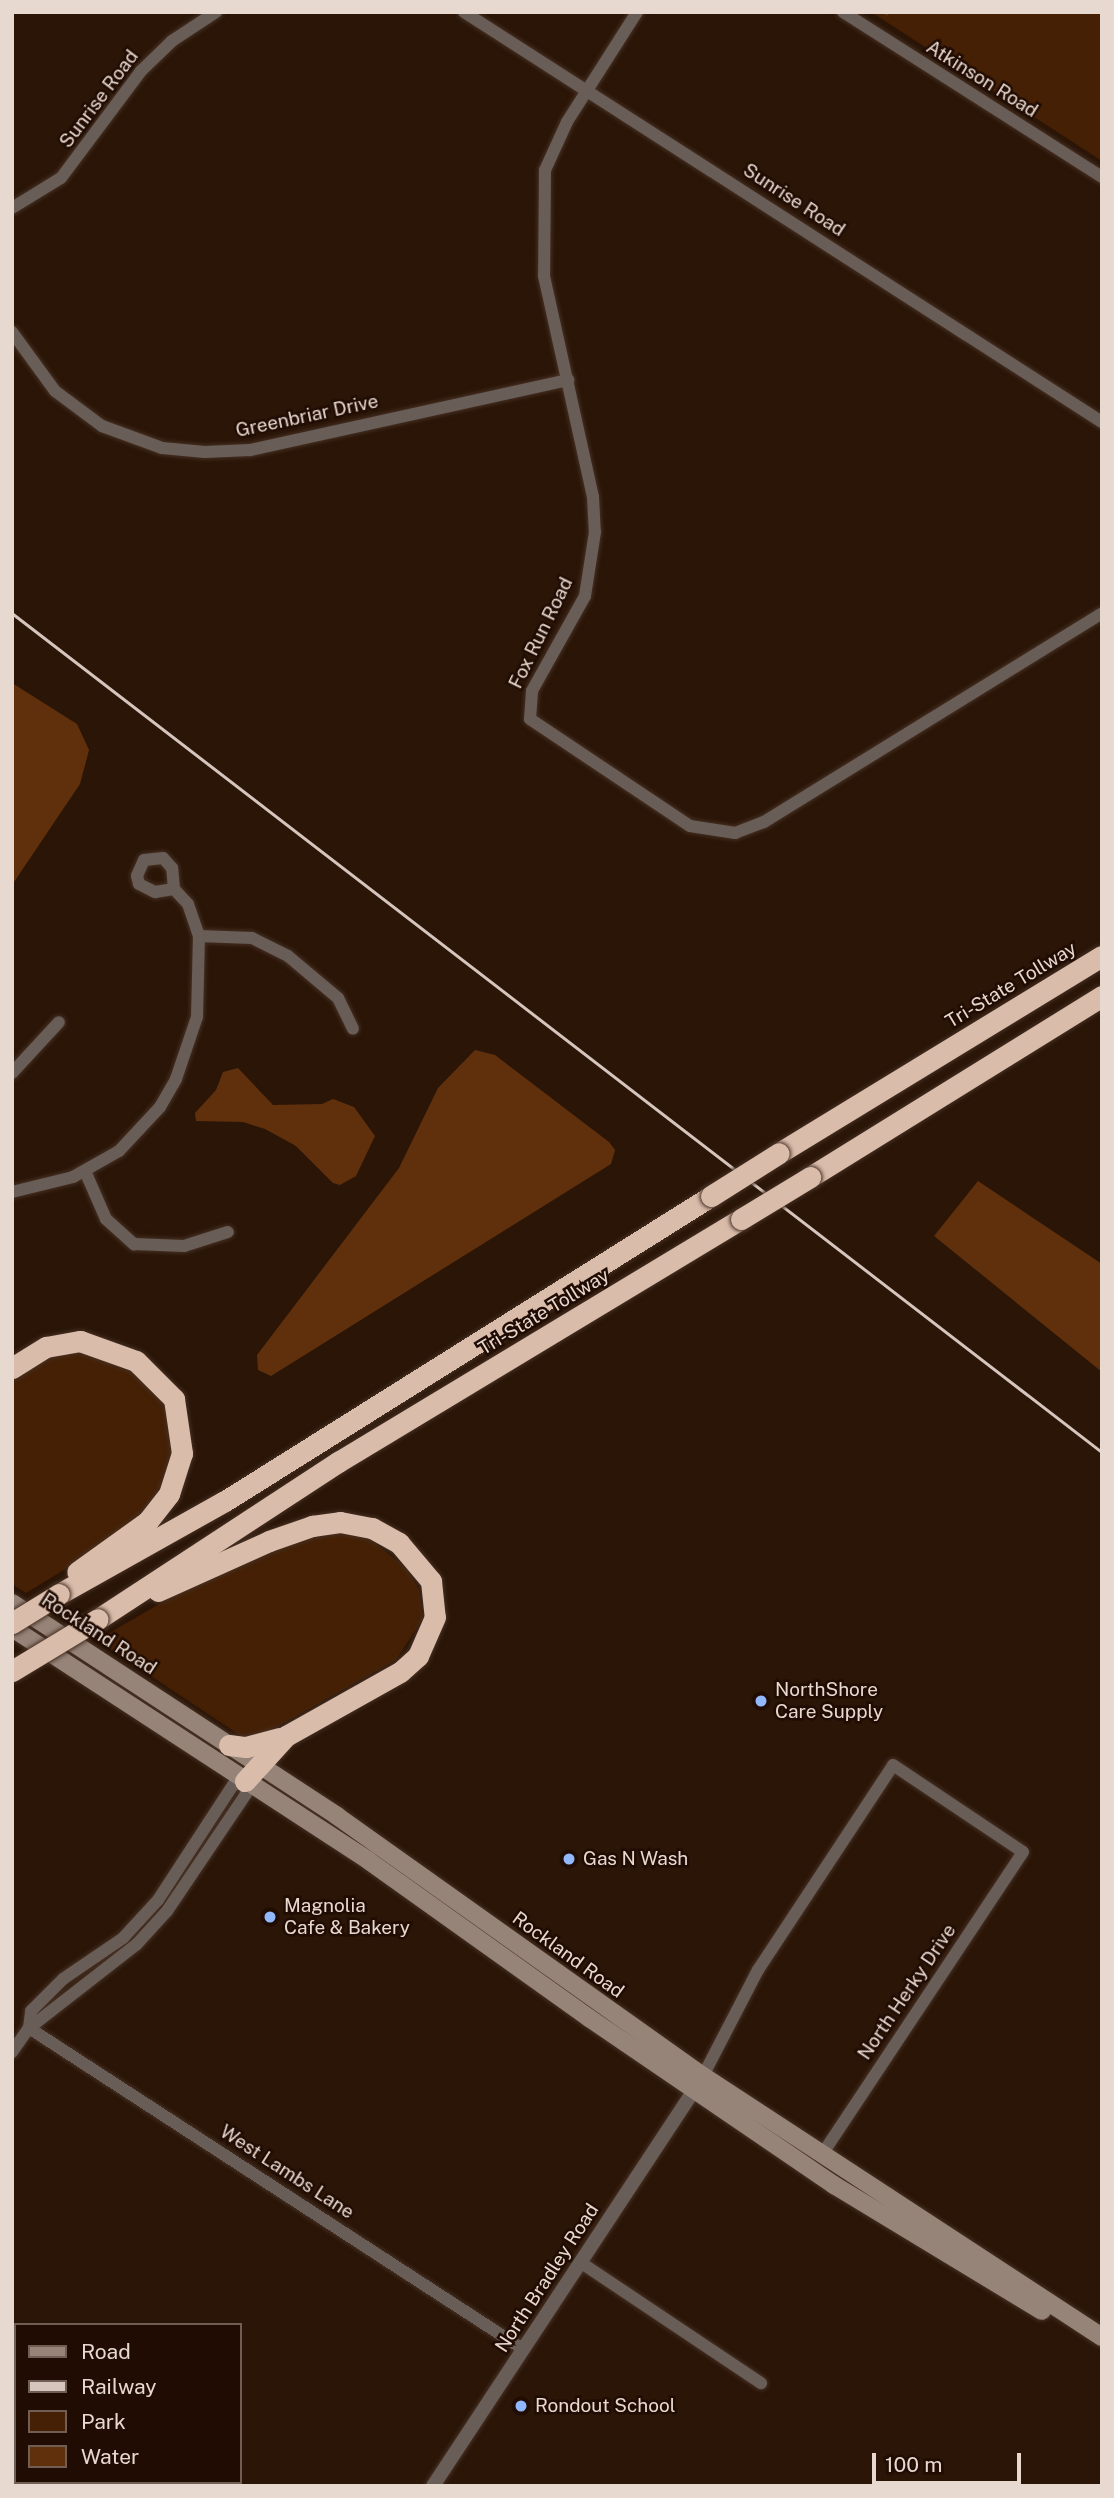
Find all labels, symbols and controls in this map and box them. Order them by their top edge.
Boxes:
street label: Atkinson Road [922,36,1042,122]
street label: Sunrise Road [55,45,143,153]
street label: Sunrise Road [739,159,849,241]
street label: Greenbriar Drive [234,390,380,442]
street label: Fox Run Road [504,574,578,692]
street label: Tri-State Tollway [942,937,1080,1033]
street label: Tri-State Tollway [475,1264,613,1360]
street label: Rockland Road [37,1588,161,1680]
place label: NorthShore Care Supply [775,1679,883,1723]
marker: NorthShore Care Supply [753,1693,769,1709]
place label: Gas N Wash [583,1848,689,1870]
marker: Gas N Wash [561,1851,577,1867]
place label: Magnolia Cafe & Bakery [284,1895,410,1939]
street label: Rockland Road [508,1907,628,2003]
marker: Magnolia Cafe & Bakery [262,1909,278,1925]
street label: North Herky Drive [853,1920,961,2064]
street label: West Lambs Lane [216,2120,358,2224]
street label: North Bradley Road [490,2199,604,2357]
legend [14,2323,242,2484]
text: Road [81,2339,131,2364]
text: Railway [81,2374,157,2399]
place label: Rondout School [535,2395,675,2417]
marker: Rondout School [513,2398,529,2414]
text: Park [81,2409,126,2434]
scale bar [876,2438,1025,2482]
text: Water [81,2444,139,2469]
text: 100 m [885,2452,942,2477]

